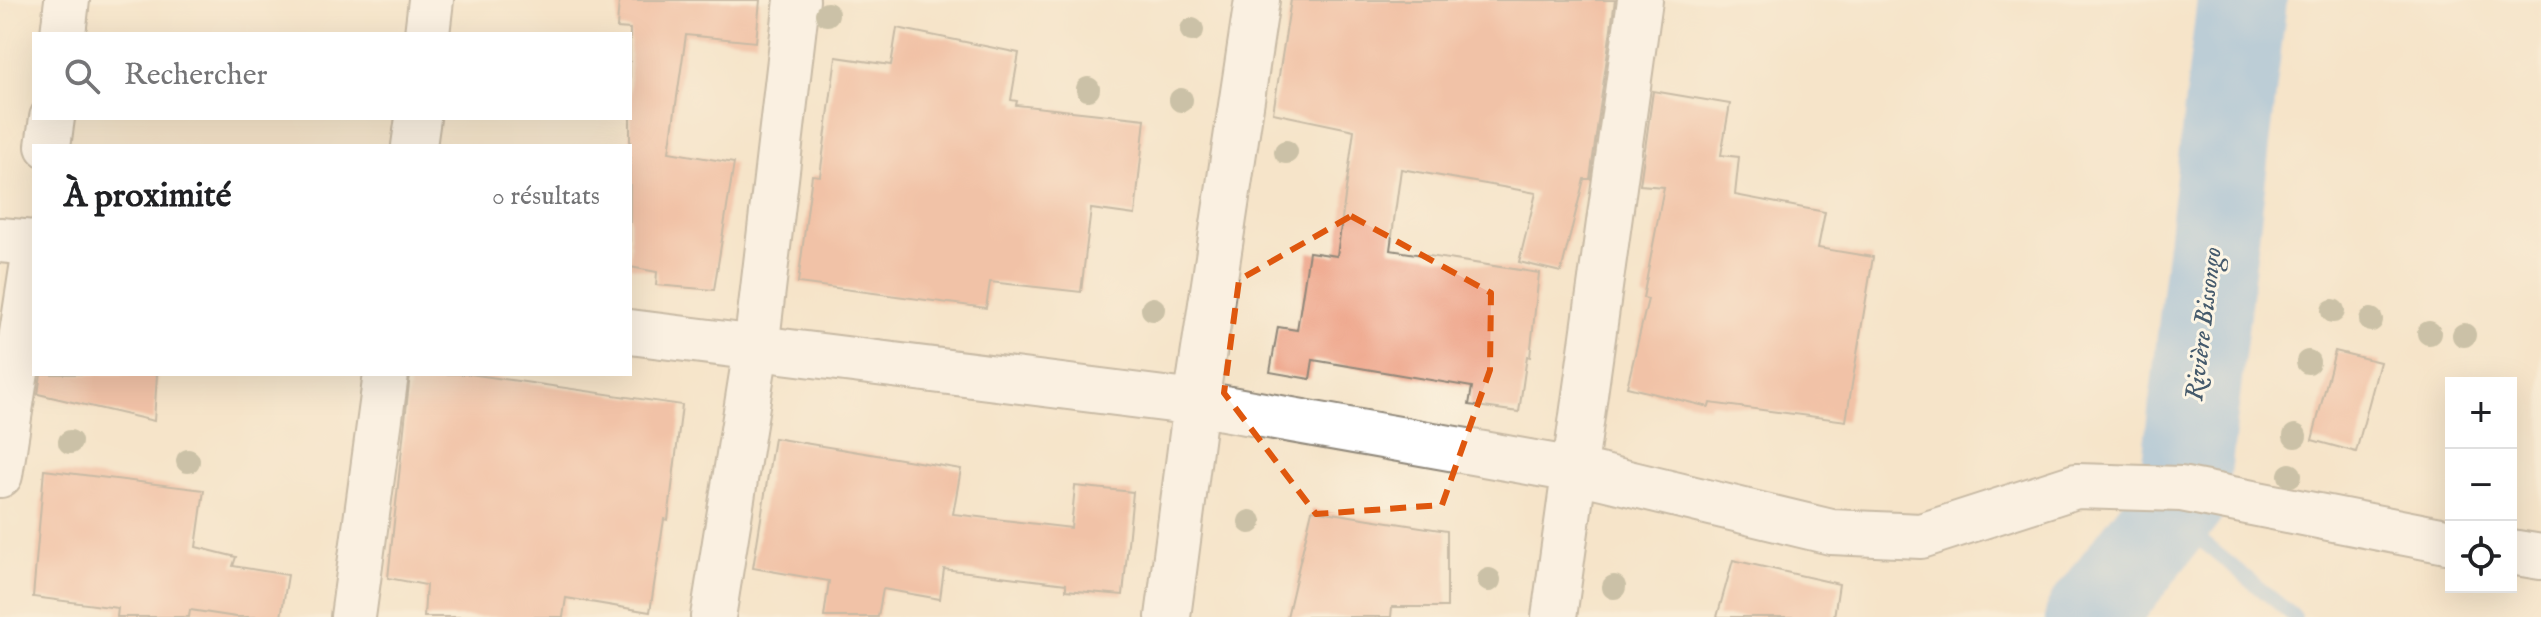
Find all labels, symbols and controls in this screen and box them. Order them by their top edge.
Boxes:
search box [32,32,632,120]
icon: search [60,54,104,98]
text: Rechercher [124,57,268,95]
text: À proximité [64,175,231,218]
text: 0 résultats [492,180,600,213]
water label: Rivière Bissongo [2178,245,2231,403]
map controls [2445,377,2517,593]
button: + [2445,377,2517,449]
button: − [2445,449,2517,521]
button: locate [2445,521,2517,593]

